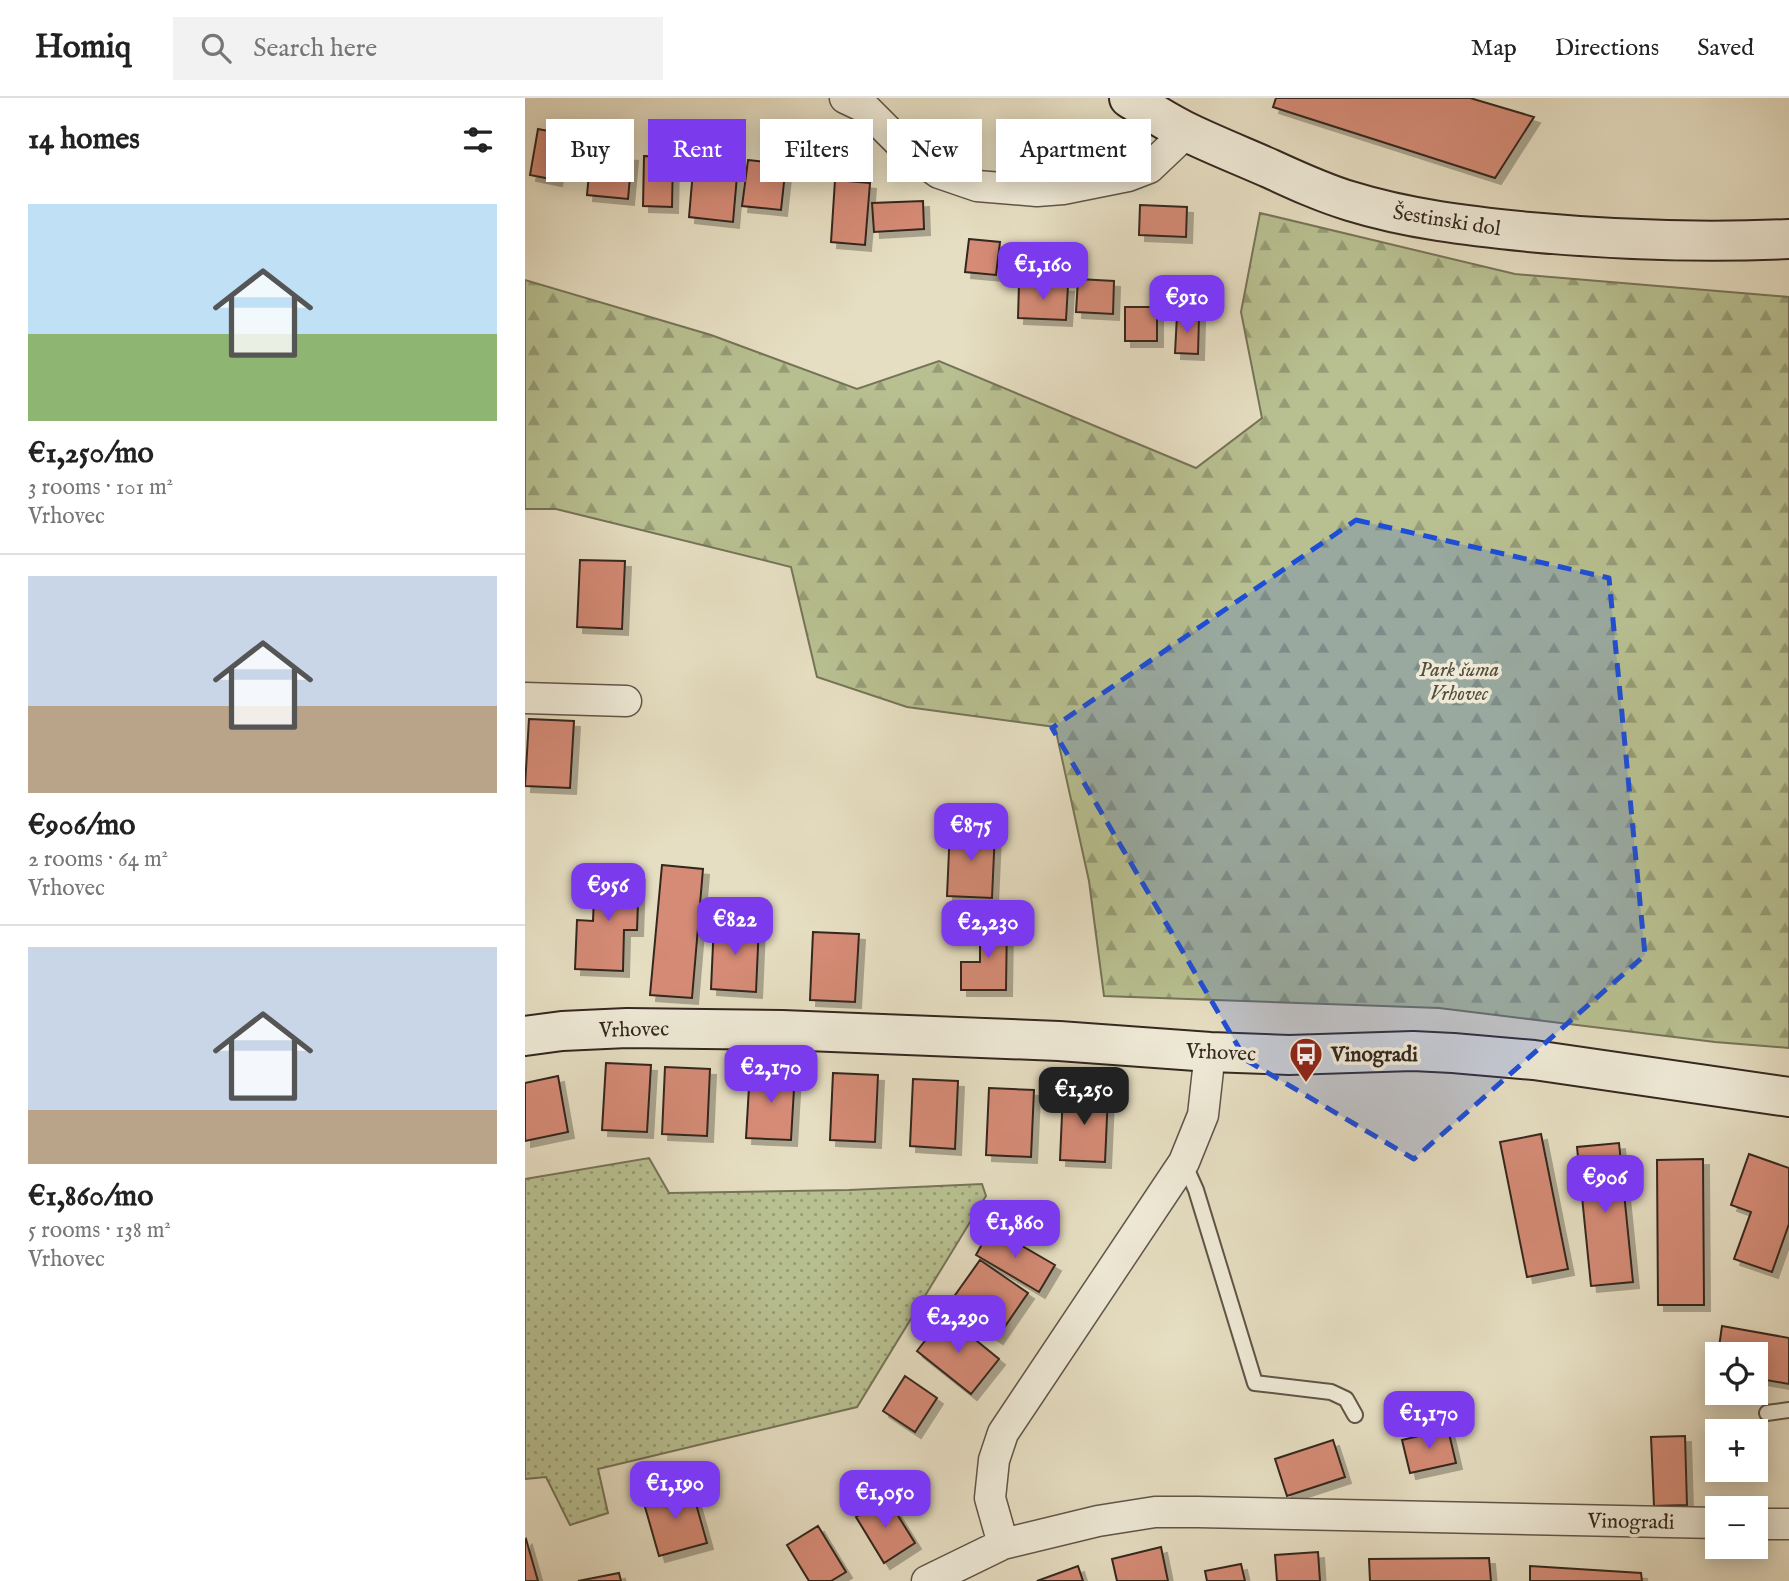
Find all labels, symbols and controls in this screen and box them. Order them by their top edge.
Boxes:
search box [173,17,663,80]
text: Homiq [35,27,131,69]
icon: search [197,29,235,67]
text: Search here [253,32,377,65]
text: Map [1471,33,1517,64]
text: Directions [1555,33,1659,64]
text: Saved [1697,33,1754,64]
chip: Buy [546,119,634,182]
chip: Rent [648,119,746,182]
chip: Filters [760,119,873,182]
chip: New [887,119,982,182]
chip: Apartment [996,119,1151,182]
text: 14 homes [28,121,140,159]
icon: filters [459,121,497,159]
street label: Šestinski dol [1391,199,1503,243]
pin: €1,160 [986,242,1100,302]
icon: home [200,250,326,376]
text: €1,160 [1014,250,1072,279]
pin: €910 [1146,275,1228,335]
text: €910 [1165,283,1209,312]
text: €1,250/mo [28,435,154,473]
text: 3 rooms · 101 m² [28,473,173,502]
text: Vrhovec [28,502,105,531]
icon: home [200,622,326,748]
park label: Park šuma Vrhovec [1419,657,1499,708]
pin: €875 [930,804,1012,863]
text: €906/mo [28,807,136,845]
text: €875 [950,811,992,840]
text: 2 rooms · 64 m² [28,845,168,874]
pin: €956 [567,864,649,923]
text: €956 [587,871,629,900]
text: Vrhovec [28,874,105,903]
pin: €822 [694,898,776,957]
pin: €2,230 [931,900,1045,960]
text: €822 [713,905,757,934]
text: €2,230 [957,908,1019,937]
icon: home [200,993,326,1119]
street label: Vrhovec [598,1016,669,1045]
bus stop icon: Vinogradi [1287,1035,1325,1084]
street label: Vrhovec [1184,1038,1257,1069]
place label: Vinogradi [1330,1042,1418,1069]
pin: €2,170 [714,1046,828,1105]
text: €2,170 [740,1053,802,1082]
pin: €1,250 [1027,1068,1141,1127]
text: €1,250 [1055,1075,1113,1104]
pin: €906 [1564,1156,1646,1215]
text: €906 [1583,1163,1627,1192]
text: €1,860/mo [28,1178,153,1216]
pin: €1,860 [958,1200,1072,1260]
text: €1,860 [986,1208,1044,1237]
text: 5 rooms · 138 m² [28,1216,171,1245]
text: Vrhovec [28,1245,105,1274]
pin: €2,290 [901,1296,1015,1355]
text: €2,290 [927,1303,989,1332]
map controls [1705,1342,1768,1559]
button: locate [1705,1342,1768,1405]
pin: €1,170 [1372,1392,1486,1451]
text: €1,170 [1400,1399,1458,1428]
button: + [1705,1419,1768,1482]
pin: €1,190 [618,1462,732,1521]
text: €1,190 [646,1469,704,1498]
pin: €1,050 [828,1470,942,1530]
text: €1,050 [855,1478,915,1507]
button: − [1705,1496,1768,1559]
street label: Vinogradi [1586,1508,1675,1537]

